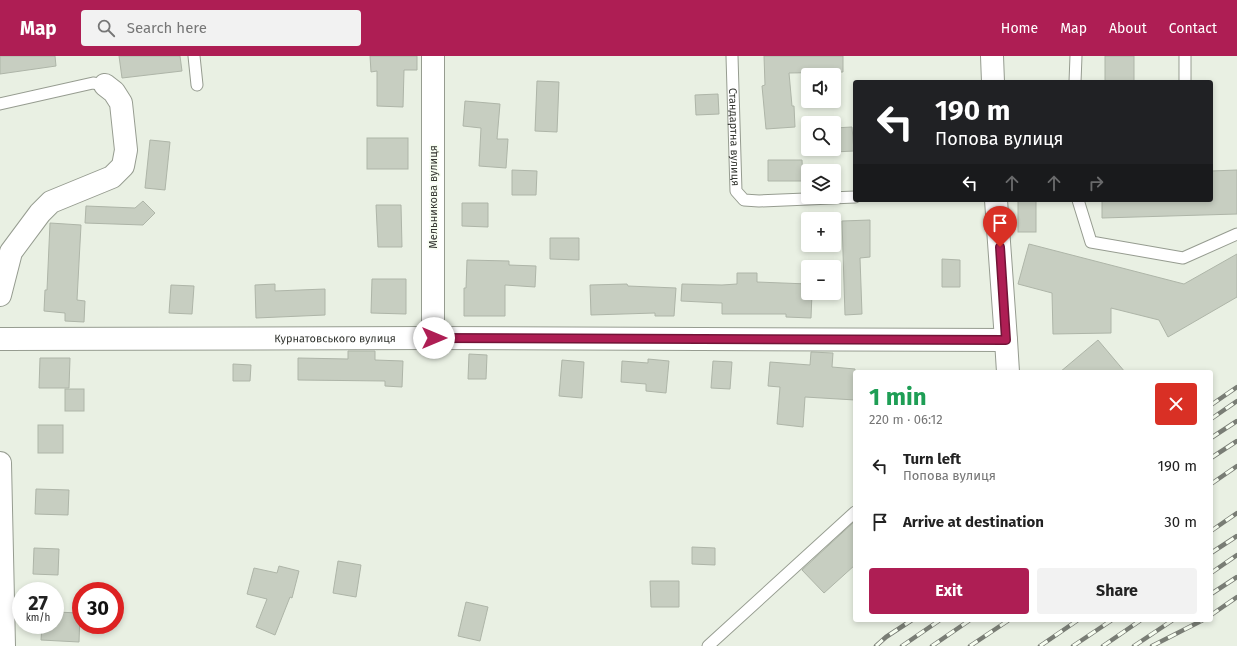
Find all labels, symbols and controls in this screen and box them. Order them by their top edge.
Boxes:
search box [81,10,361,46]
text: Map [20,17,57,40]
icon: search [95,17,117,39]
text: Search here [127,19,207,37]
text: Home [1001,20,1038,37]
text: Map [1060,20,1087,37]
text: About [1109,20,1147,37]
text: Contact [1169,20,1217,37]
map controls [801,68,841,300]
button: sound [801,68,841,108]
street label: Стандартна вулиця [726,88,742,186]
text: 190 m [935,94,1010,127]
icon: left [869,96,921,148]
button: search [801,116,841,156]
text: Попова вулиця [935,128,1064,150]
street label: Мельникова вулиця [427,145,440,249]
button: layers [801,164,841,204]
icon: left [959,172,981,194]
icon: ahead [1001,172,1023,194]
icon: ahead [1043,172,1065,194]
icon: right [1085,172,1107,194]
pin [983,206,1017,247]
button: + [801,212,841,252]
icon: arrive [989,212,1011,234]
button: − [801,260,841,300]
position arrow [413,317,455,359]
street label: Курнатовського вулиця [274,332,396,345]
text: 1 min [869,383,927,411]
button: close [1155,383,1197,425]
text: 220 m · 06:12 [869,412,943,427]
text: Turn left [903,450,961,468]
icon: left [869,455,891,477]
text: 190 m [1157,457,1197,475]
text: Попова вулиця [903,468,996,483]
icon: arrive [869,511,891,533]
text: Arrive at destination [903,513,1044,531]
text: 30 m [1164,513,1197,531]
button: Exit [869,568,1029,614]
button: Share [1037,568,1197,614]
speed limit sign: 30 [72,582,124,634]
text: 27 [28,591,48,615]
text: km/h [26,612,50,624]

